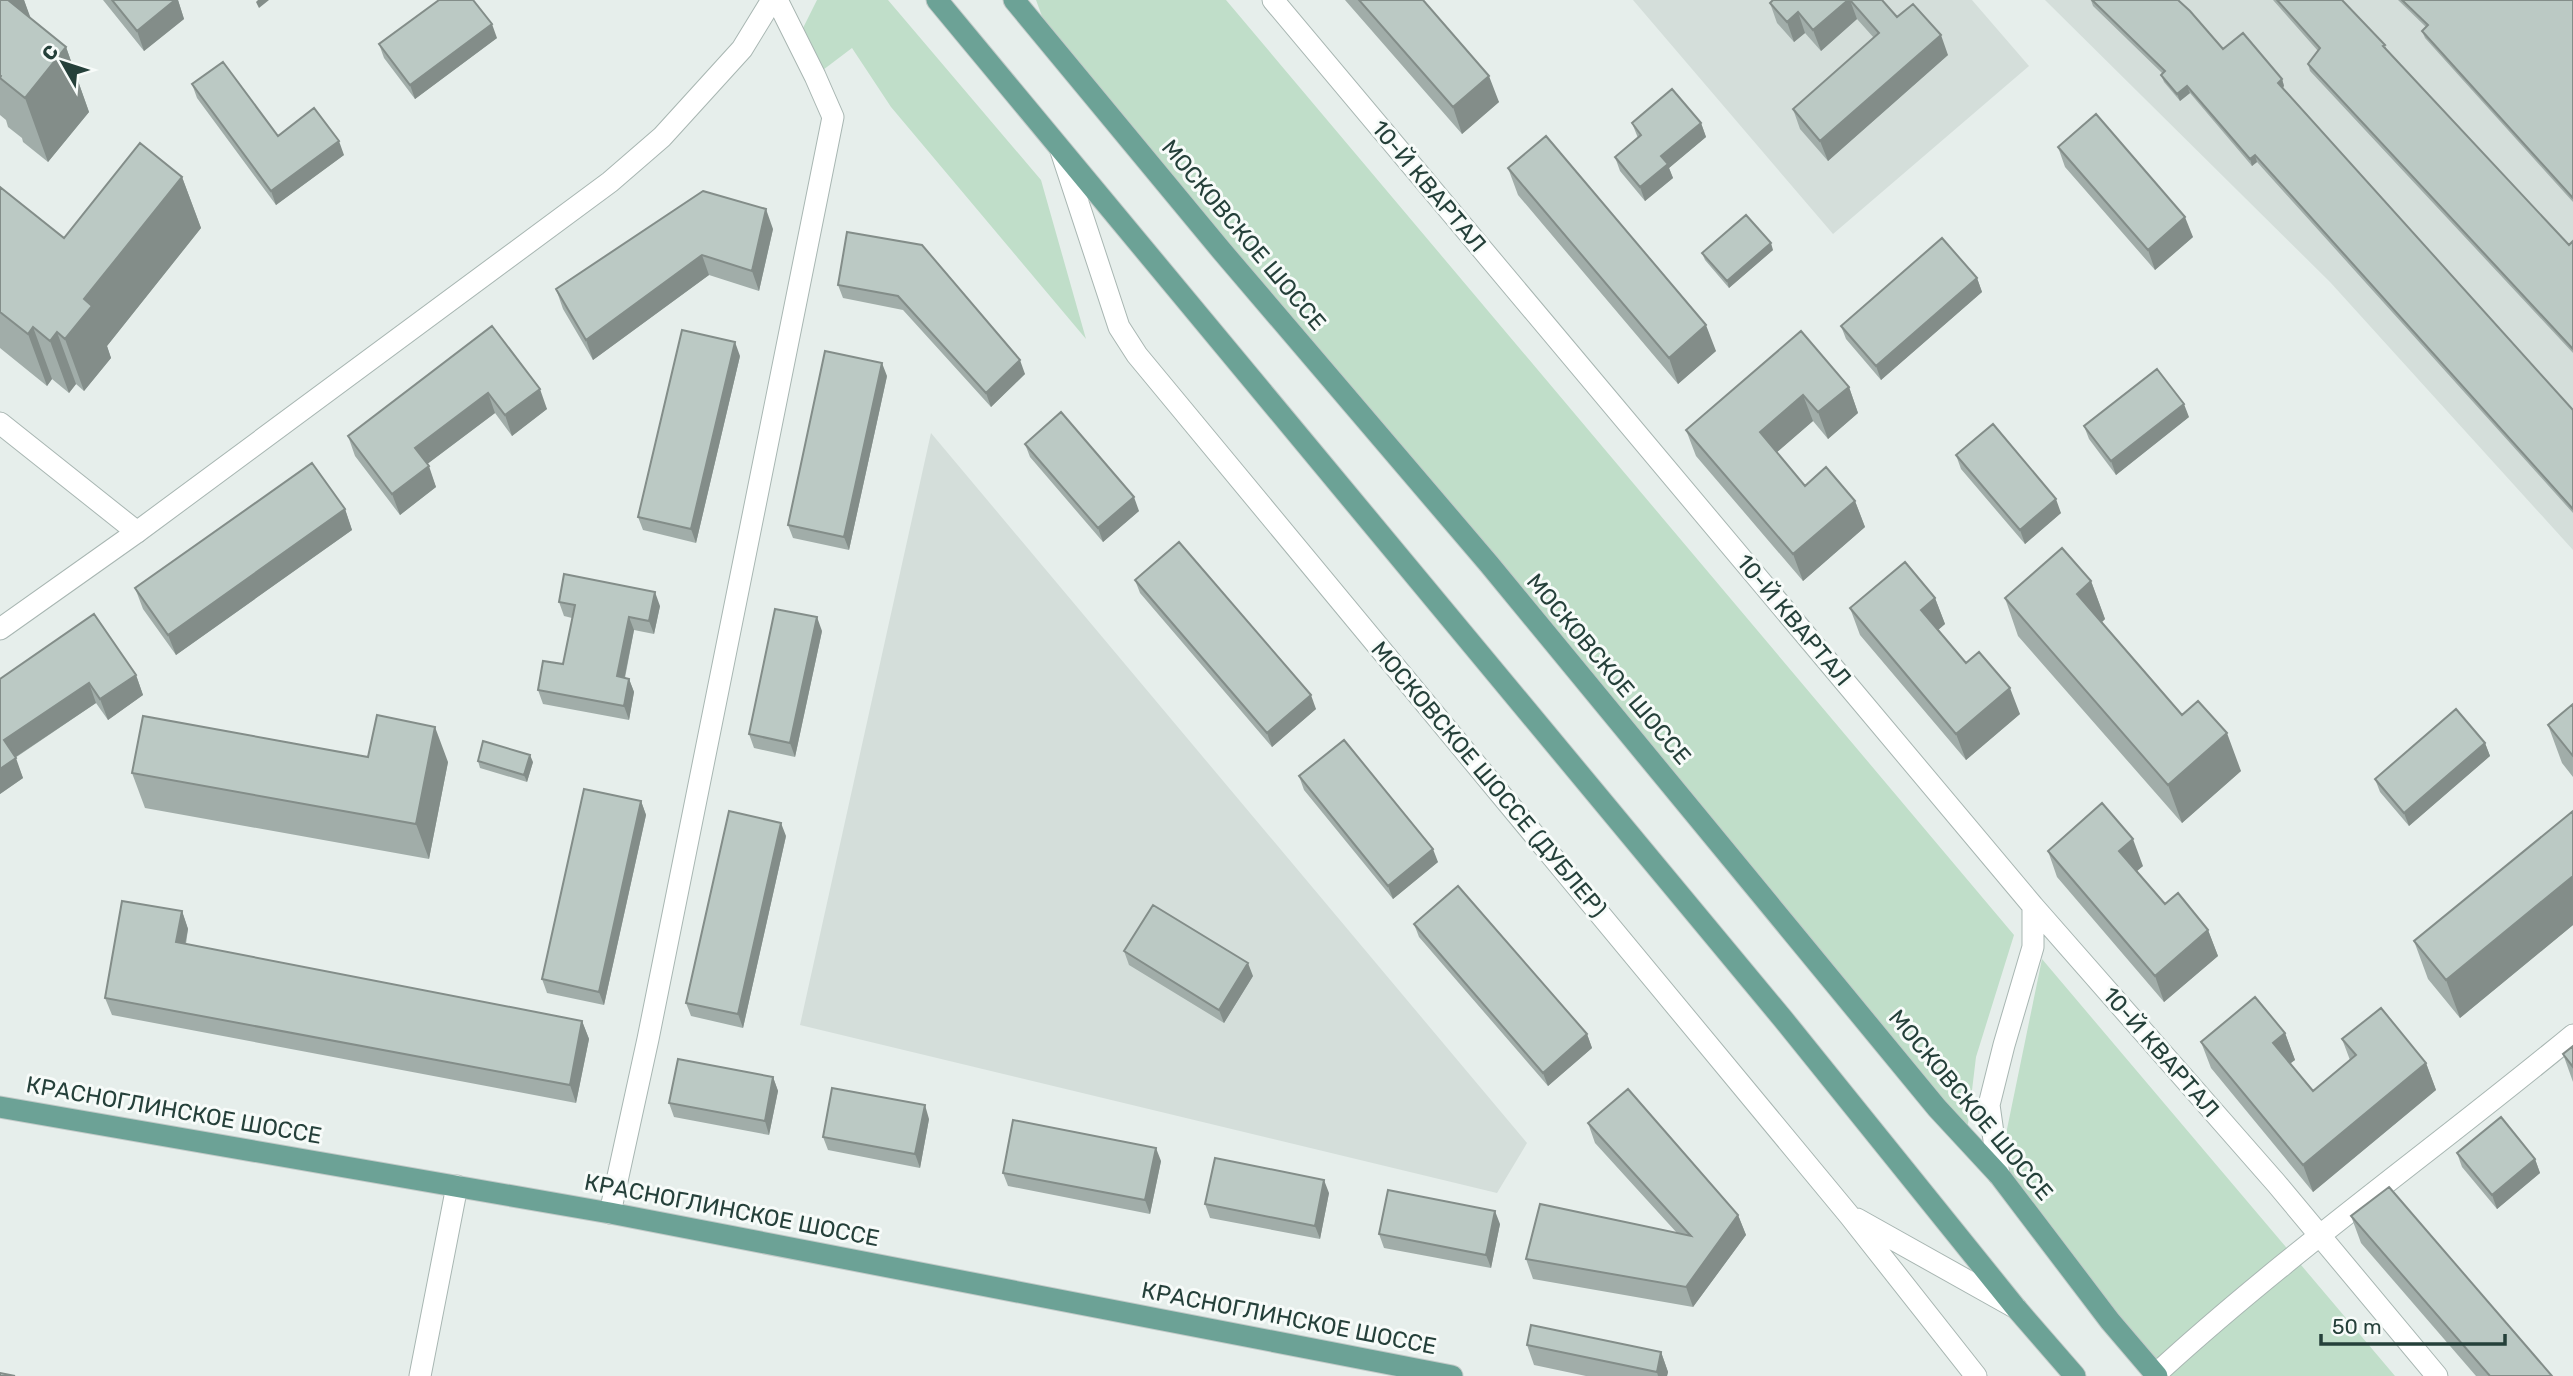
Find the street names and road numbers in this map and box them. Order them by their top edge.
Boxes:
street label: 10-Й КВАРТАЛ [1366,114,1492,258]
street label: МОСКОВСКОЕ ШОССЕ [1156,134,1332,336]
street label: 10-Й КВАРТАЛ [1731,548,1857,692]
street label: МОСКОВСКОЕ ШОССЕ [1521,568,1697,770]
street label: МОСКОВСКОЕ ШОССЕ (ДУБЛЕР) [1365,635,1613,923]
street label: 10-Й КВАРТАЛ [2097,981,2225,1123]
street label: МОСКОВСКОЕ ШОССЕ [1883,1004,2059,1206]
street label: КРАСНОГЛИНСКОЕ ШОССЕ [24,1070,324,1150]
street label: КРАСНОГЛИНСКОЕ ШОССЕ [582,1168,882,1252]
street label: КРАСНОГЛИНСКОЕ ШОССЕ [1139,1276,1439,1360]

